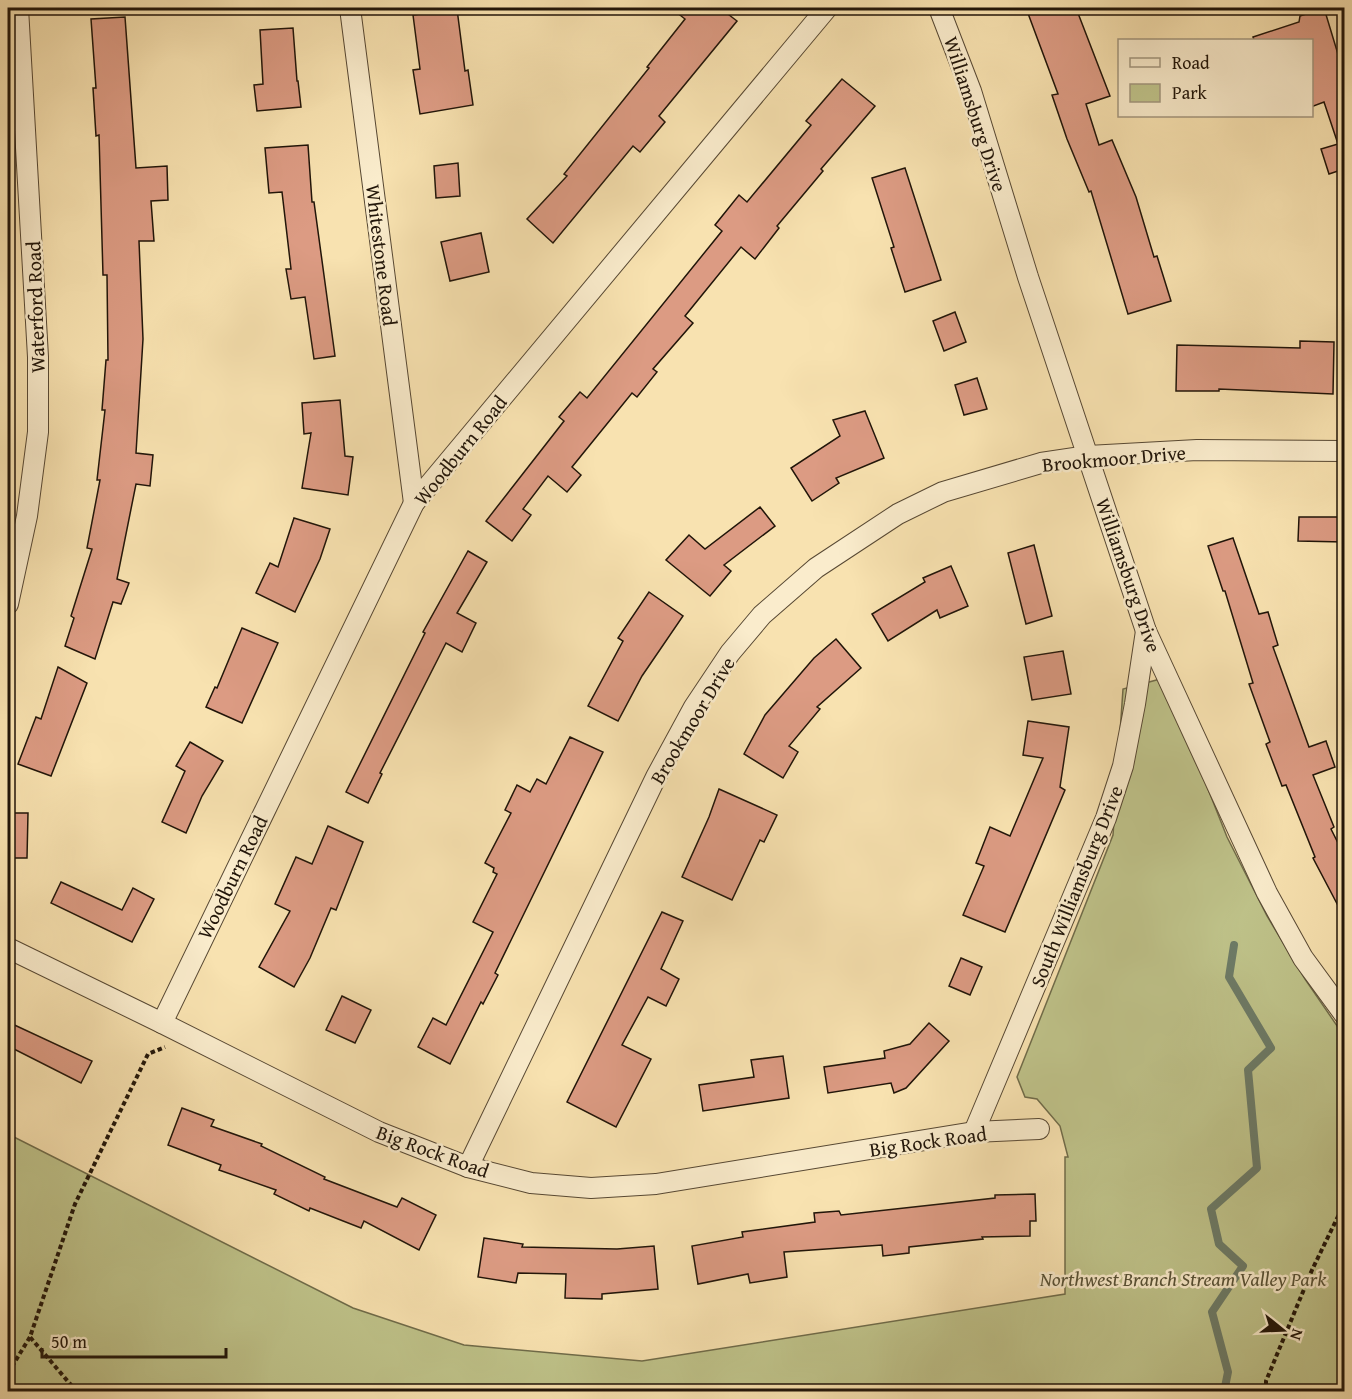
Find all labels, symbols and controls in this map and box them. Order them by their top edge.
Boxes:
street label: Williamsburg Drive [937,33,1015,195]
legend [1118,39,1313,117]
text: Road [1172,49,1210,76]
text: Park [1172,79,1208,106]
street label: Whitestone Road [359,183,405,328]
street label: Waterford Road [18,240,52,373]
street label: Woodburn Road [407,388,514,511]
street label: Brookmoor Drive [1041,437,1187,479]
street label: Williamsburg Drive [1089,494,1169,656]
street label: Brookmoor Drive [642,651,742,789]
street label: South Williamsburg Drive [1022,781,1130,991]
street label: Woodburn Road [190,810,275,944]
street label: Big Rock Road [373,1117,494,1185]
street label: Big Rock Road [868,1118,989,1164]
park label: Northwest Branch Stream Valley Park [1039,1264,1327,1293]
north arrow [1253,1300,1313,1360]
scale bar [42,1321,226,1359]
text: N [1284,1326,1310,1344]
text: 50 m [51,1328,87,1355]

